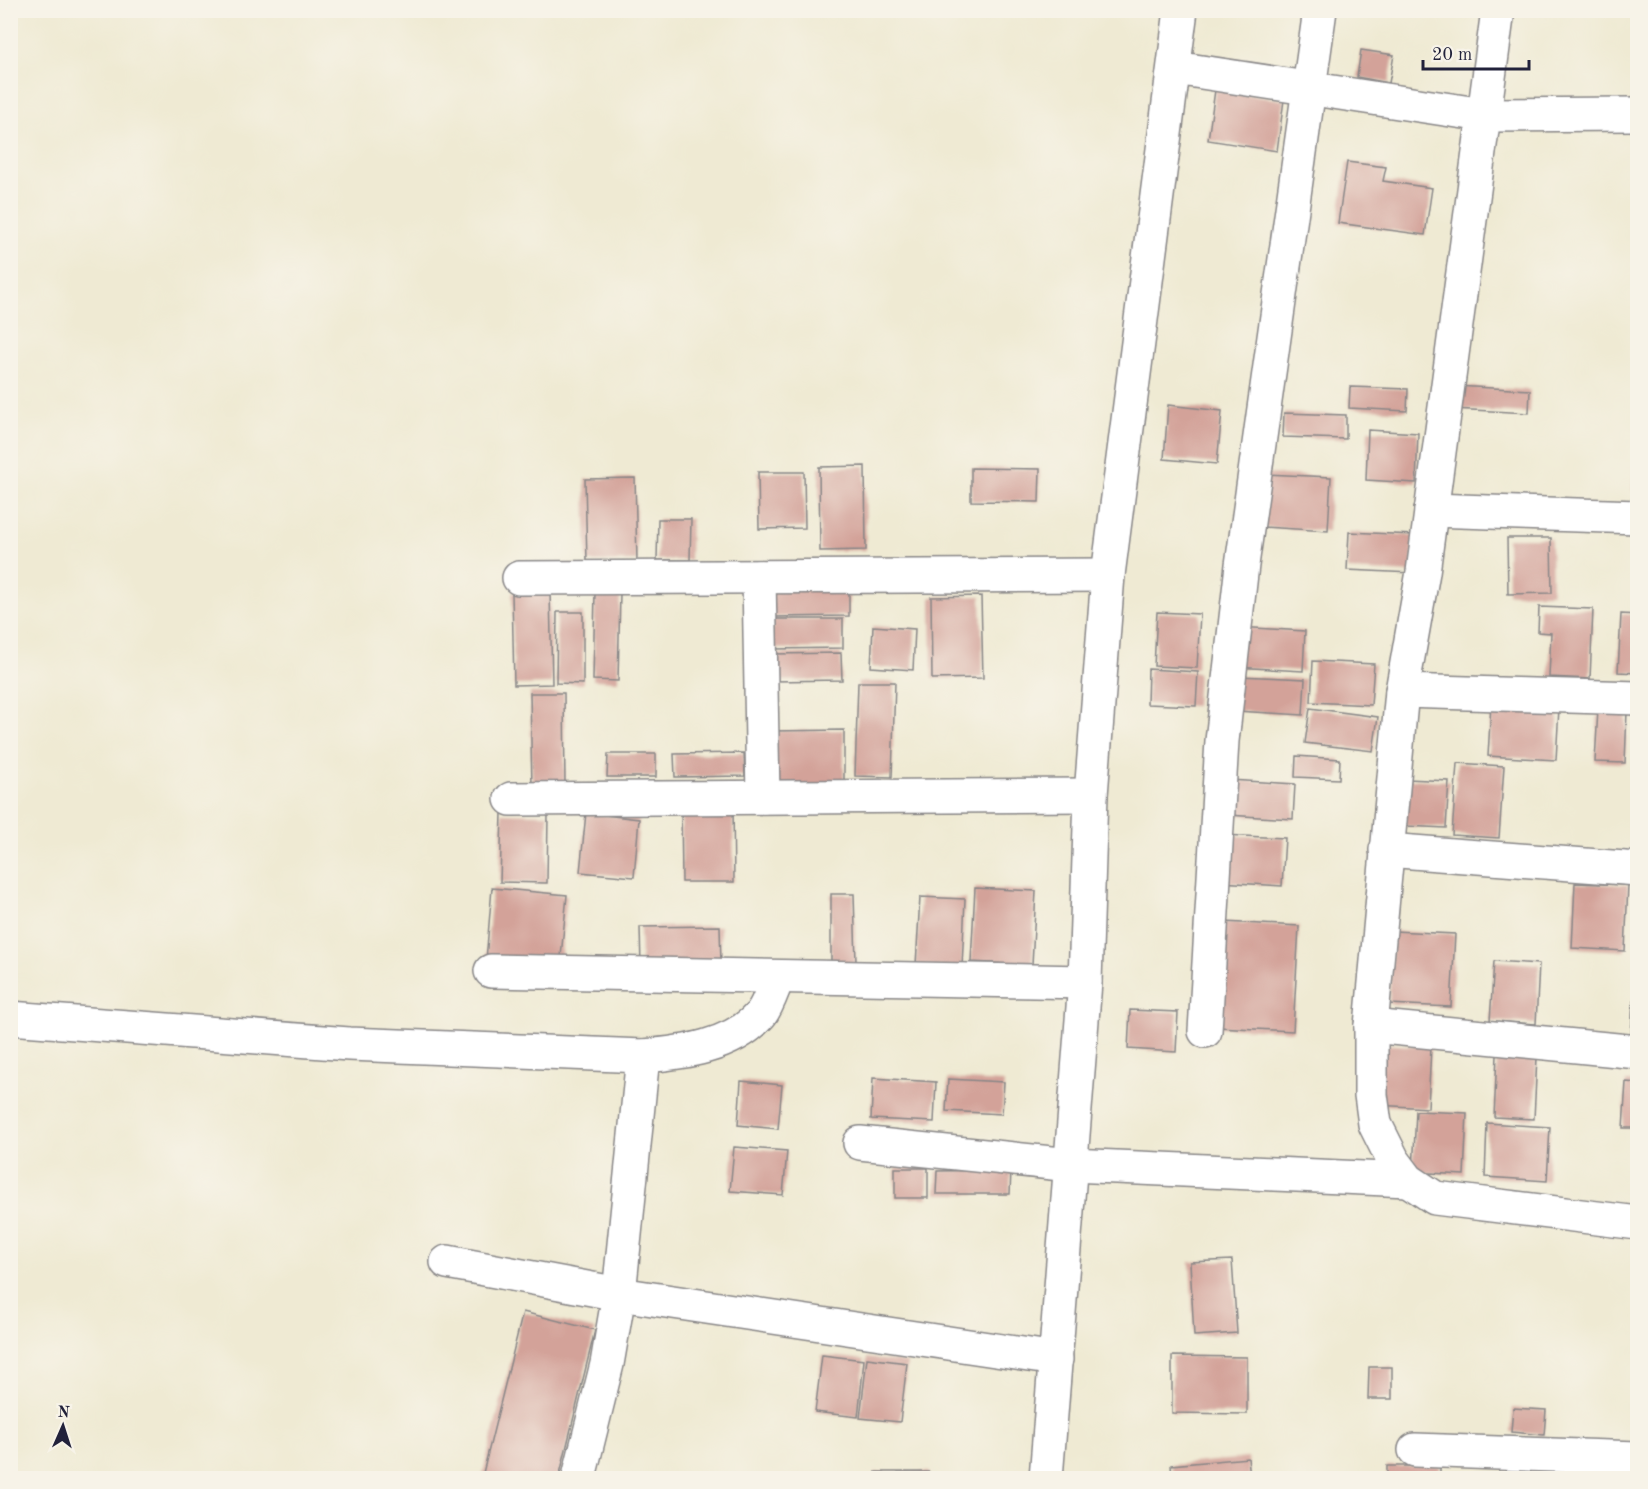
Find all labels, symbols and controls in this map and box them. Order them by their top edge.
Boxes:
scale bar [1423,33,1530,71]
text: 20 m [1432,46,1472,64]
north arrow [33,1396,93,1456]
text: N [57,1405,71,1421]

